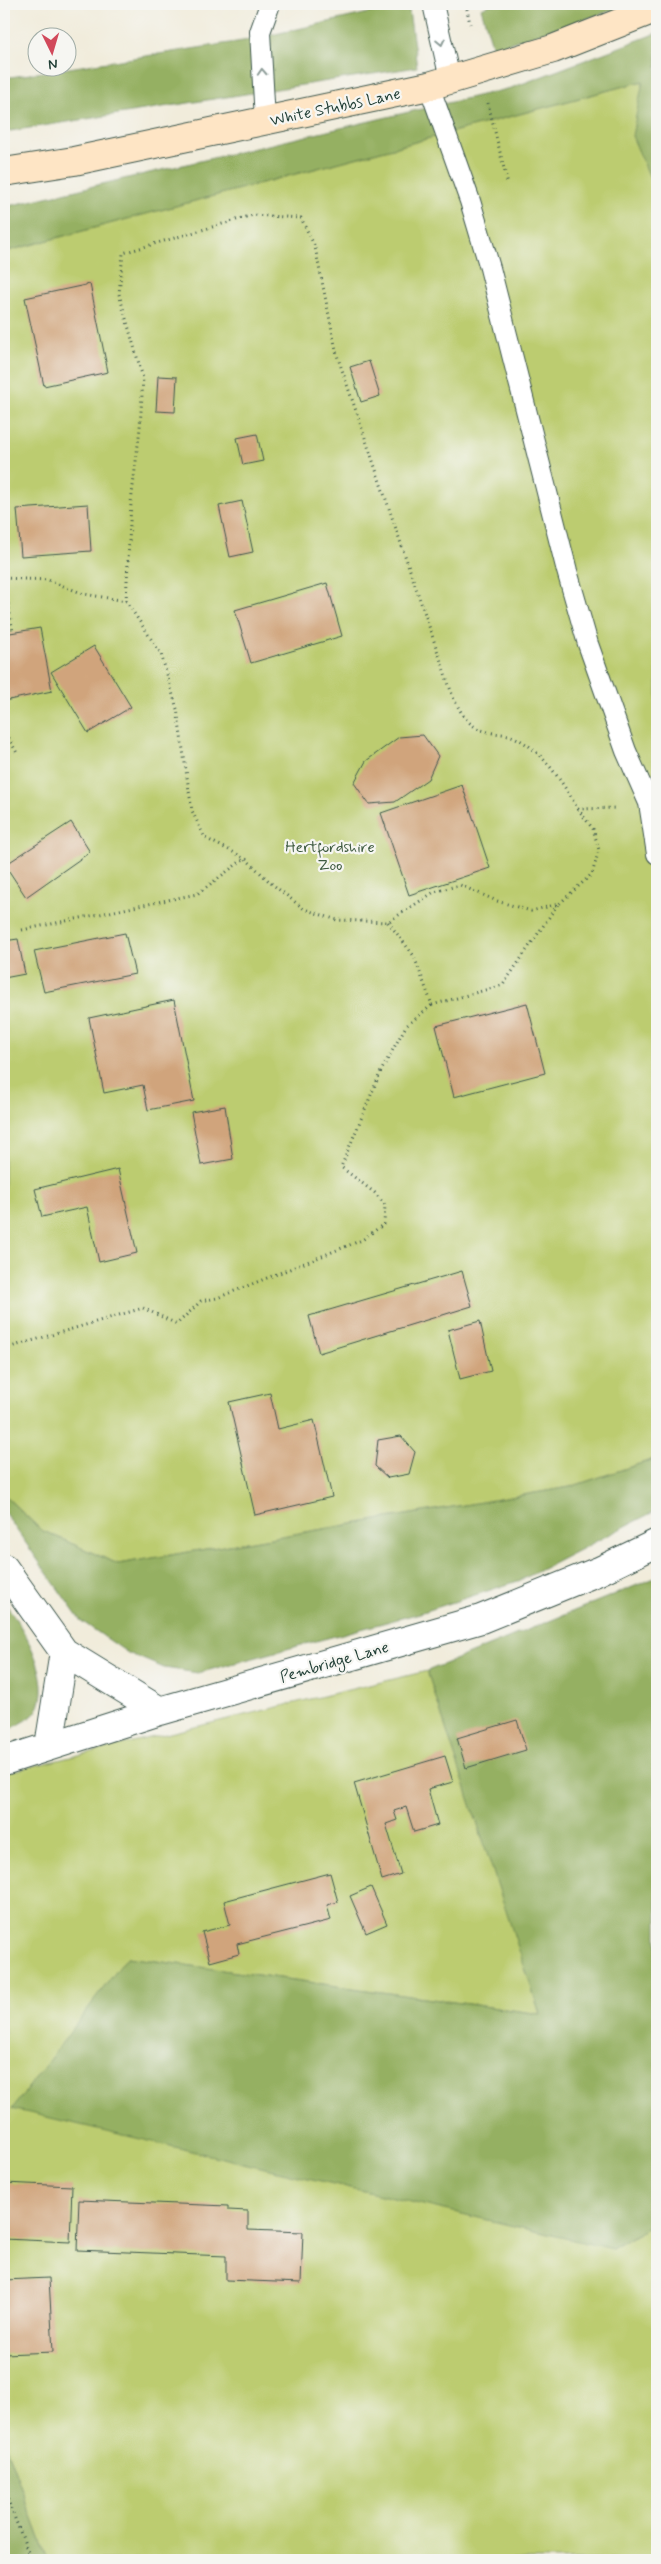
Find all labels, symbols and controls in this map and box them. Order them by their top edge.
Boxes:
north arrow [28,28,78,78]
one-way arrow [436,37,446,46]
text: N [48,55,58,73]
one-way arrow [257,67,268,75]
street label: White Stubbs Lane [268,83,402,132]
park label: Hertfordshire Zoo [285,837,375,876]
street label: Pembridge Lane [278,1637,392,1689]

